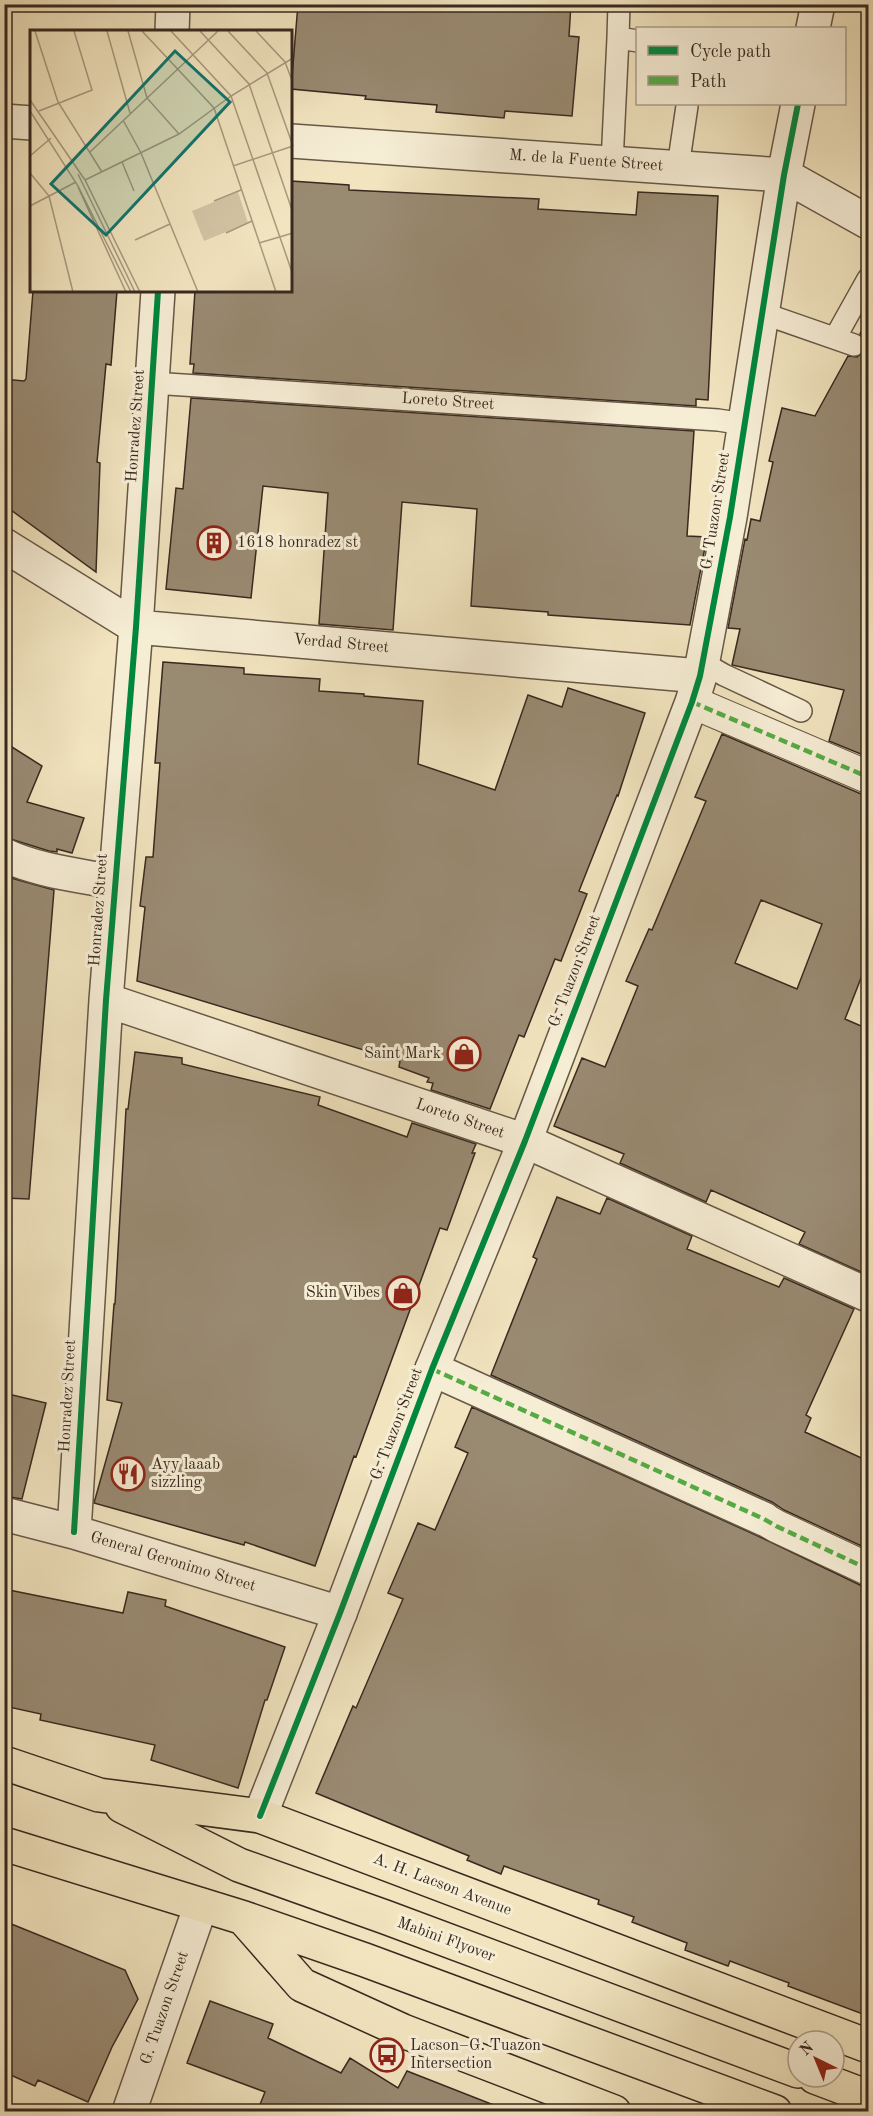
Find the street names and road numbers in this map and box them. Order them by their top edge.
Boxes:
street label: M. de la Fuente Street [508,148,664,174]
street label: Honradez Street [124,369,148,483]
street label: Loreto Street [401,391,495,413]
street label: G. Tuazon Street [699,451,733,571]
street label: Verdad Street [292,632,390,656]
street label: Honradez Street [87,853,111,967]
street label: G. Tuazon Street [546,912,604,1029]
street label: Loreto Street [413,1096,507,1142]
street label: Honradez Street [57,1339,79,1453]
street label: G. Tuazon Street [368,1365,426,1482]
street label: General Geronimo Street [88,1529,258,1595]
street label: A. H. Lacson Avenue [370,1851,514,1919]
street label: Mabini Flyover [395,1915,498,1965]
street label: G. Tuazon Street [138,1949,192,2067]

